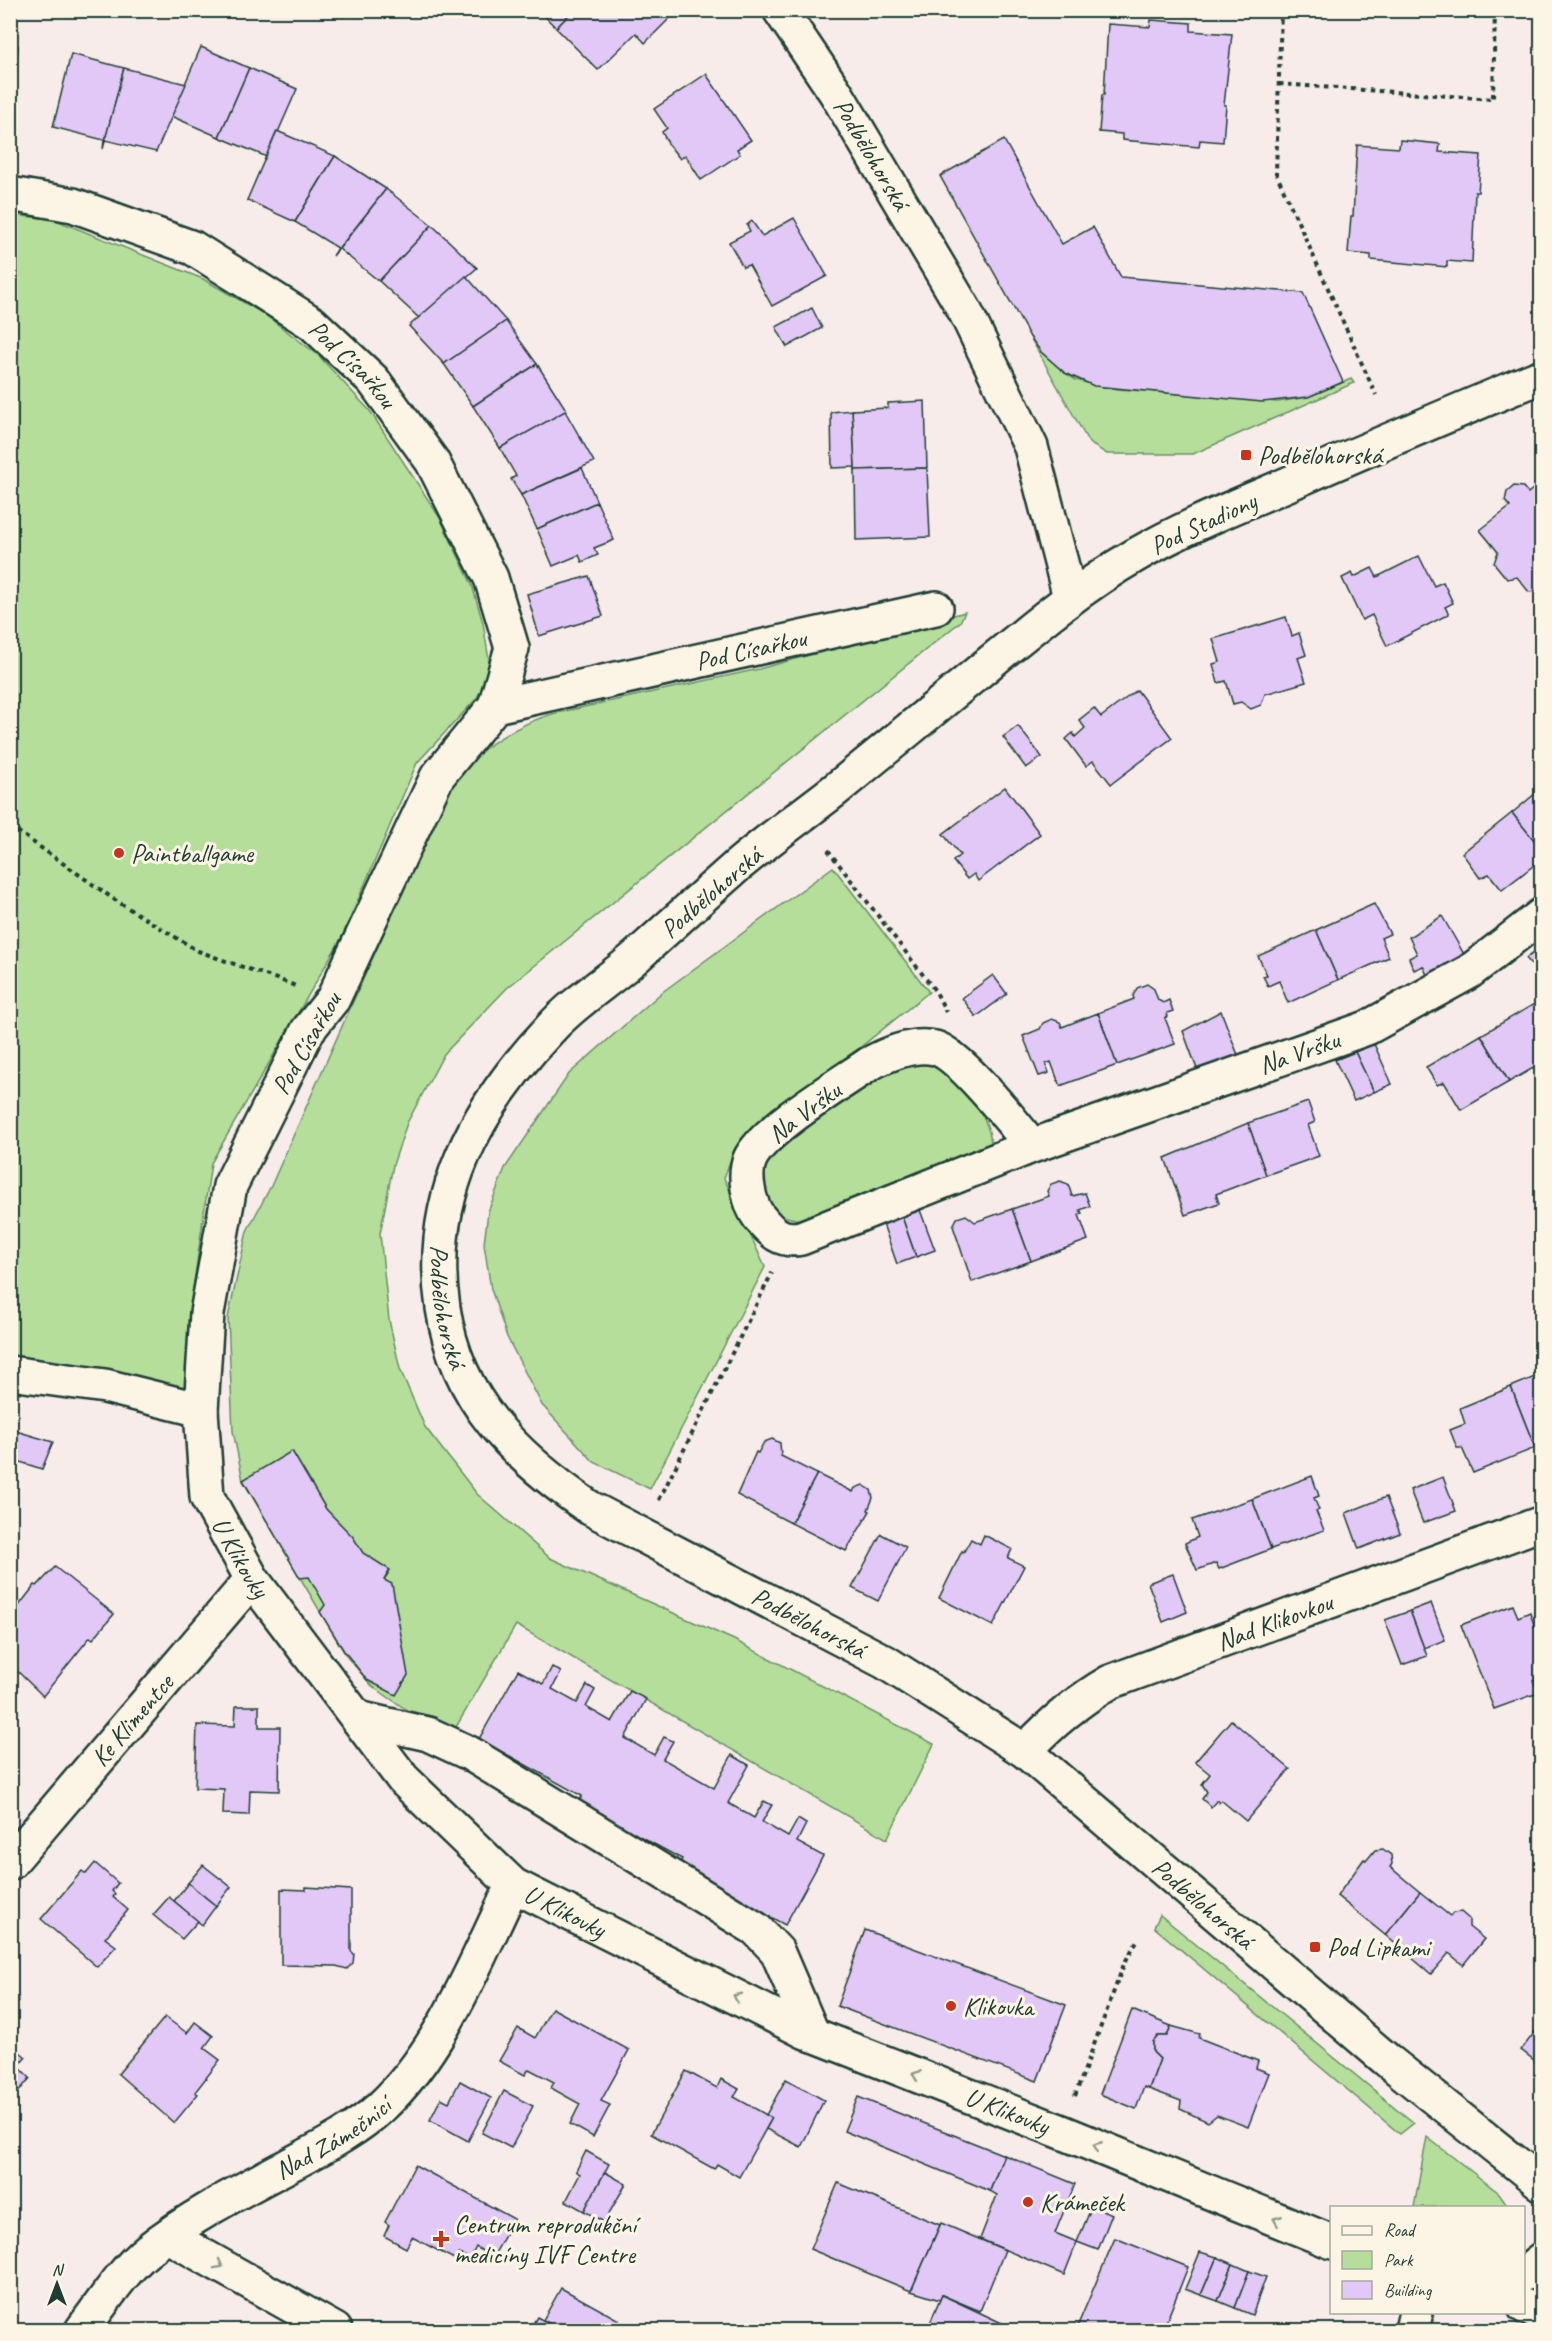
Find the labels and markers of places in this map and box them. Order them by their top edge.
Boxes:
place label: Podbělohorská [1258,439,1385,472]
marker: Podbělohorská [1239,448,1253,462]
place label: Paintballgame [131,837,254,870]
marker: Paintballgame [112,846,126,860]
place label: Pod Lipkami [1327,1931,1432,1964]
marker: Pod Lipkami [1308,1940,1322,1954]
place label: Klikovka [963,1990,1035,2023]
marker: Klikovka [944,1999,958,2013]
place label: Krámeček [1040,2186,1126,2219]
marker: Krámeček [1021,2195,1035,2209]
place label: Centrum reprodukční medicíny IVF Centre [454,2208,641,2271]
marker: Centrum reprodukční medicíny IVF Centre [432,2230,450,2248]

